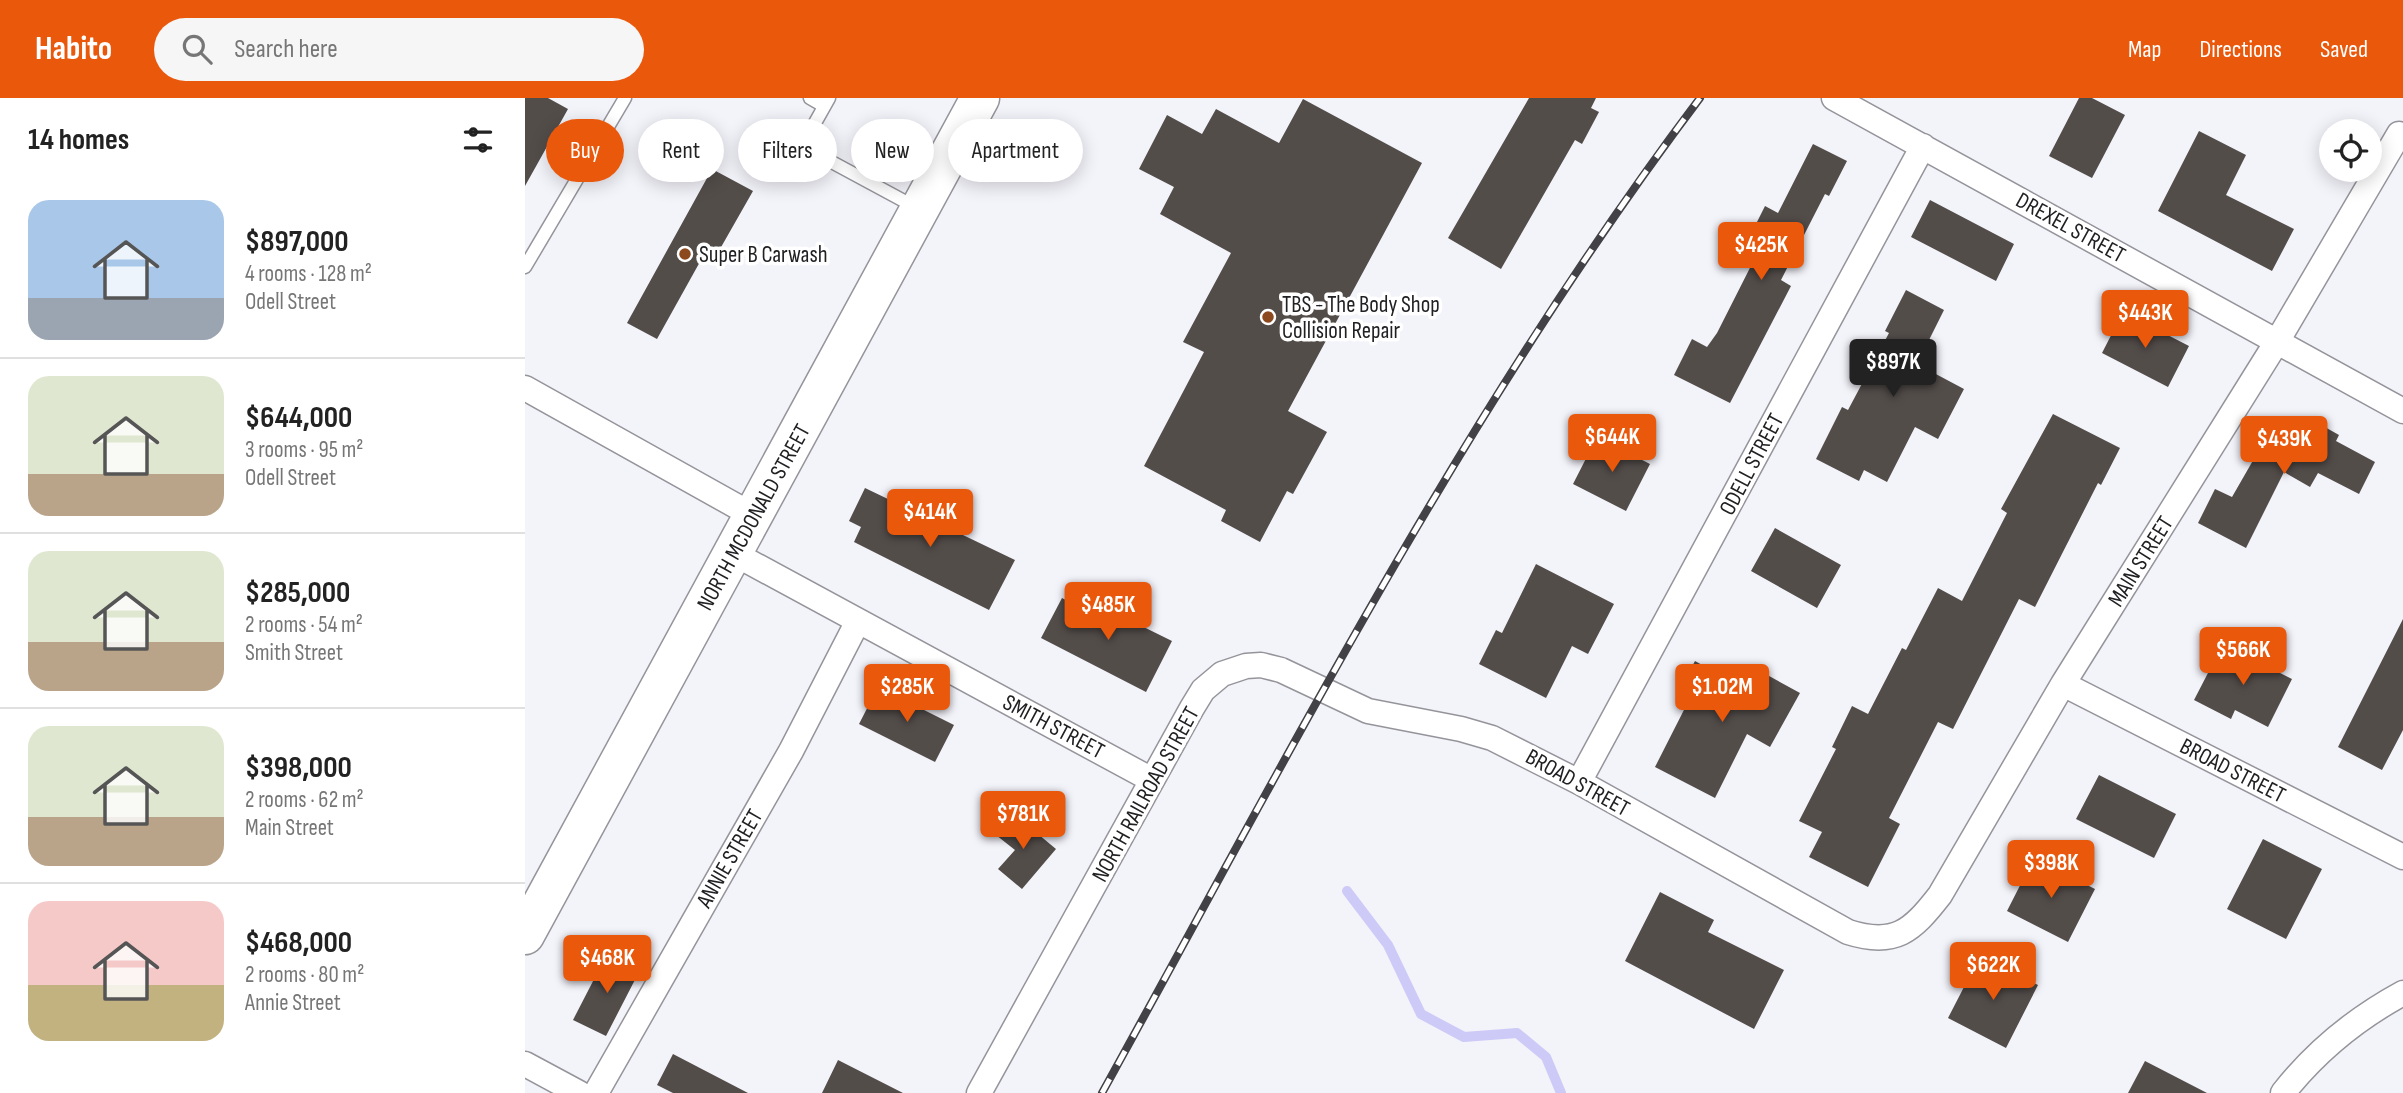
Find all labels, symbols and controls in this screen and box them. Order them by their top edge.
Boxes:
search box [154,18,644,81]
text: Habito [35,29,112,69]
icon: search [178,30,216,68]
text: Search here [234,34,338,65]
text: Map [2128,35,2161,64]
text: Directions [2199,35,2282,64]
text: Saved [2320,35,2368,64]
chip: Buy [546,119,624,182]
chip: Rent [638,119,724,182]
chip: Filters [738,119,837,182]
chip: New [851,119,934,182]
chip: Apartment [948,119,1083,182]
map controls [2319,119,2382,182]
button: locate [2319,119,2382,182]
icon: filters [459,121,497,159]
text: 14 homes [28,122,129,158]
street label: DREXEL STREET [2011,186,2130,269]
pin: $425K [1712,222,1810,282]
text: $897,000 [245,224,349,260]
icon: home [84,228,168,312]
text: $425K [1734,231,1788,259]
place label: Super B Carwash [699,241,828,269]
marker: Super B Carwash [677,246,693,262]
text: 4 rooms · 128 m² [245,260,372,288]
text: Odell Street [245,288,336,316]
pin: $443K [2096,290,2194,350]
place label: TBS - The Body Shop Collision Repair [1282,291,1440,345]
text: $443K [2118,299,2172,327]
marker: TBS - The Body Shop Collision Repair [1260,309,1276,325]
pin: $897K [1844,340,1942,399]
text: $897K [1865,348,1921,376]
text: $644,000 [245,400,352,436]
icon: home [84,404,168,488]
street label: ODELL STREET [1714,409,1790,520]
pin: $644K [1563,414,1661,474]
pin: $439K [2235,416,2333,476]
street label: NORTH MCDONALD STREET [691,420,817,615]
text: $644K [1584,423,1640,451]
text: $439K [2256,425,2312,453]
text: 3 rooms · 95 m² [245,436,364,464]
text: Odell Street [245,464,336,492]
pin: $414K [881,490,979,549]
text: $414K [903,498,957,526]
street label: MAIN STREET [2102,511,2180,612]
text: $285,000 [245,575,350,611]
icon: home [84,579,168,663]
pin: $485K [1059,582,1157,642]
text: $485K [1081,591,1135,619]
text: 2 rooms · 54 m² [245,611,363,639]
pin: $566K [2194,628,2292,687]
text: $566K [2216,636,2270,664]
text: Smith Street [245,639,343,667]
pin: $285K [858,664,956,724]
pin: $1.02M [1665,664,1779,724]
text: $285K [880,673,934,701]
text: $1.02M [1691,673,1753,701]
street label: SMITH STREET [998,689,1109,765]
street label: NORTH RAILROAD STREET [1086,702,1206,887]
street label: BROAD STREET [2175,732,2290,809]
street label: BROAD STREET [1521,743,1634,823]
text: $398,000 [245,750,352,786]
icon: home [84,754,168,838]
text: 2 rooms · 62 m² [245,786,364,814]
pin: $781K [974,792,1072,851]
text: $781K [996,800,1050,828]
street label: ANNIE STREET [690,804,769,914]
text: Main Street [245,814,334,842]
pin: $398K [2002,840,2100,900]
text: $398K [2023,849,2079,877]
text: $468,000 [245,925,352,961]
icon: home [84,929,168,1013]
pin: $468K [558,936,656,995]
pin: $622K [1944,942,2042,1002]
text: $468K [579,944,635,972]
text: $622K [1966,951,2020,979]
text: 2 rooms · 80 m² [245,961,364,989]
text: Annie Street [245,989,341,1017]

